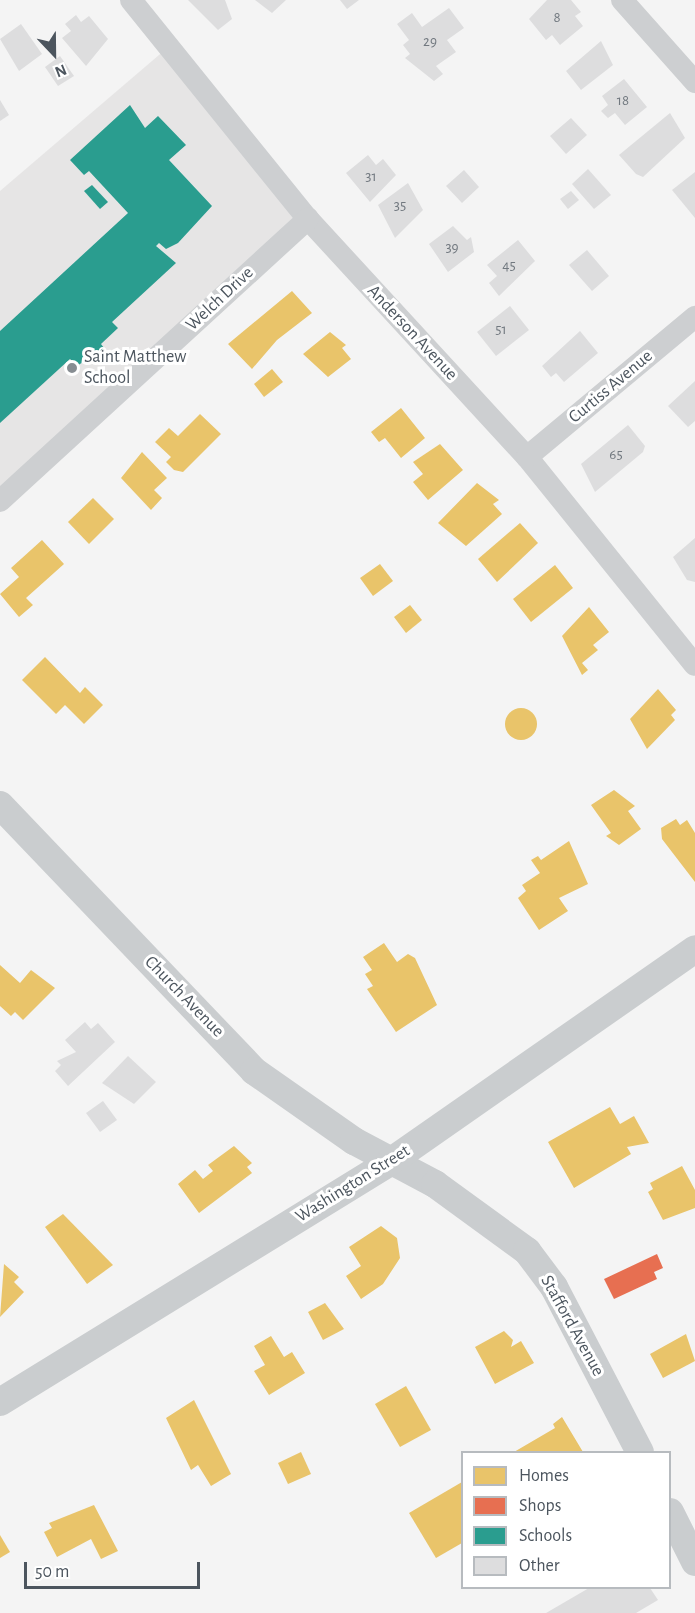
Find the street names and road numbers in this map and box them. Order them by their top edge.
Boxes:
street label: Welch Drive [182,262,258,336]
street label: Anderson Avenue [362,281,462,385]
street label: Curtiss Avenue [565,346,657,428]
street label: Church Avenue [140,952,228,1042]
street label: Washington Street [292,1140,414,1228]
street label: Stafford Avenue [535,1272,609,1380]

